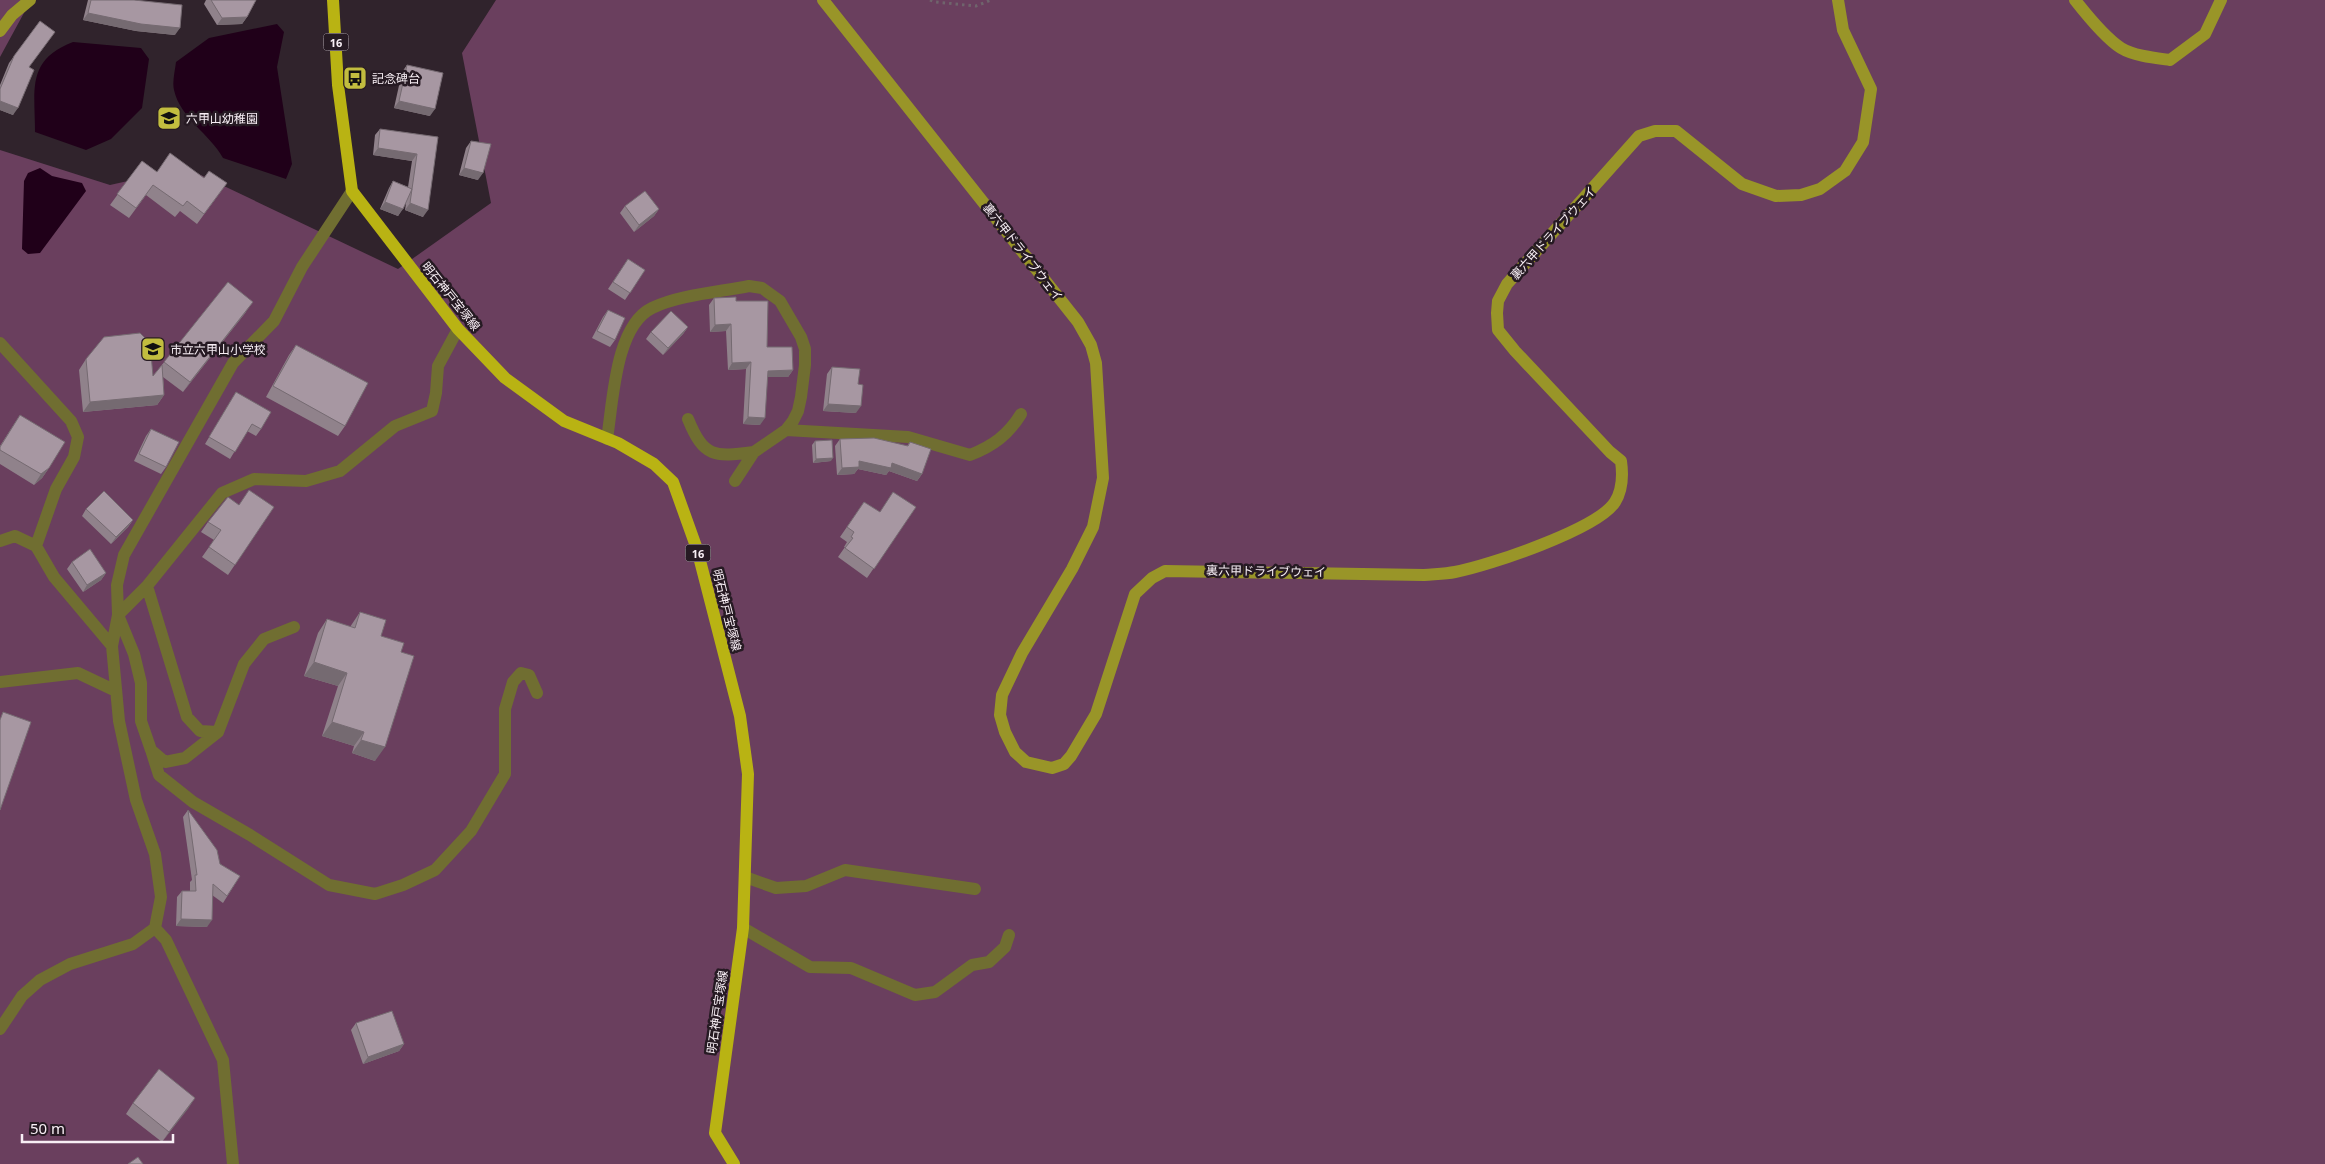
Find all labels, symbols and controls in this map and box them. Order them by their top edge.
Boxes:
road number: 16 [324,34,348,51]
bus stop icon: 記念碑台 [342,65,368,91]
place label: 記念碑台 [372,70,420,87]
school or university icon: 六甲山幼稚園 [156,105,182,131]
place label: 六甲山幼稚園 [186,110,258,127]
street label: 裏六甲ドライブウェイ [1507,183,1599,283]
street label: 裏六甲ドライブウェイ [979,199,1067,305]
street label: 明石神戸宝塚線 [418,258,484,334]
school or university icon: 市立六甲山小学校 [140,336,166,362]
place label: 市立六甲山小学校 [170,341,266,358]
road number: 16 [686,544,710,562]
street label: 裏六甲ドライブウェイ [1206,561,1326,581]
street label: 明石神戸宝塚線 [709,567,745,653]
street label: 明石神戸宝塚線 [703,969,731,1055]
scale bar [22,1112,174,1144]
text: 50 m [30,1118,65,1138]

